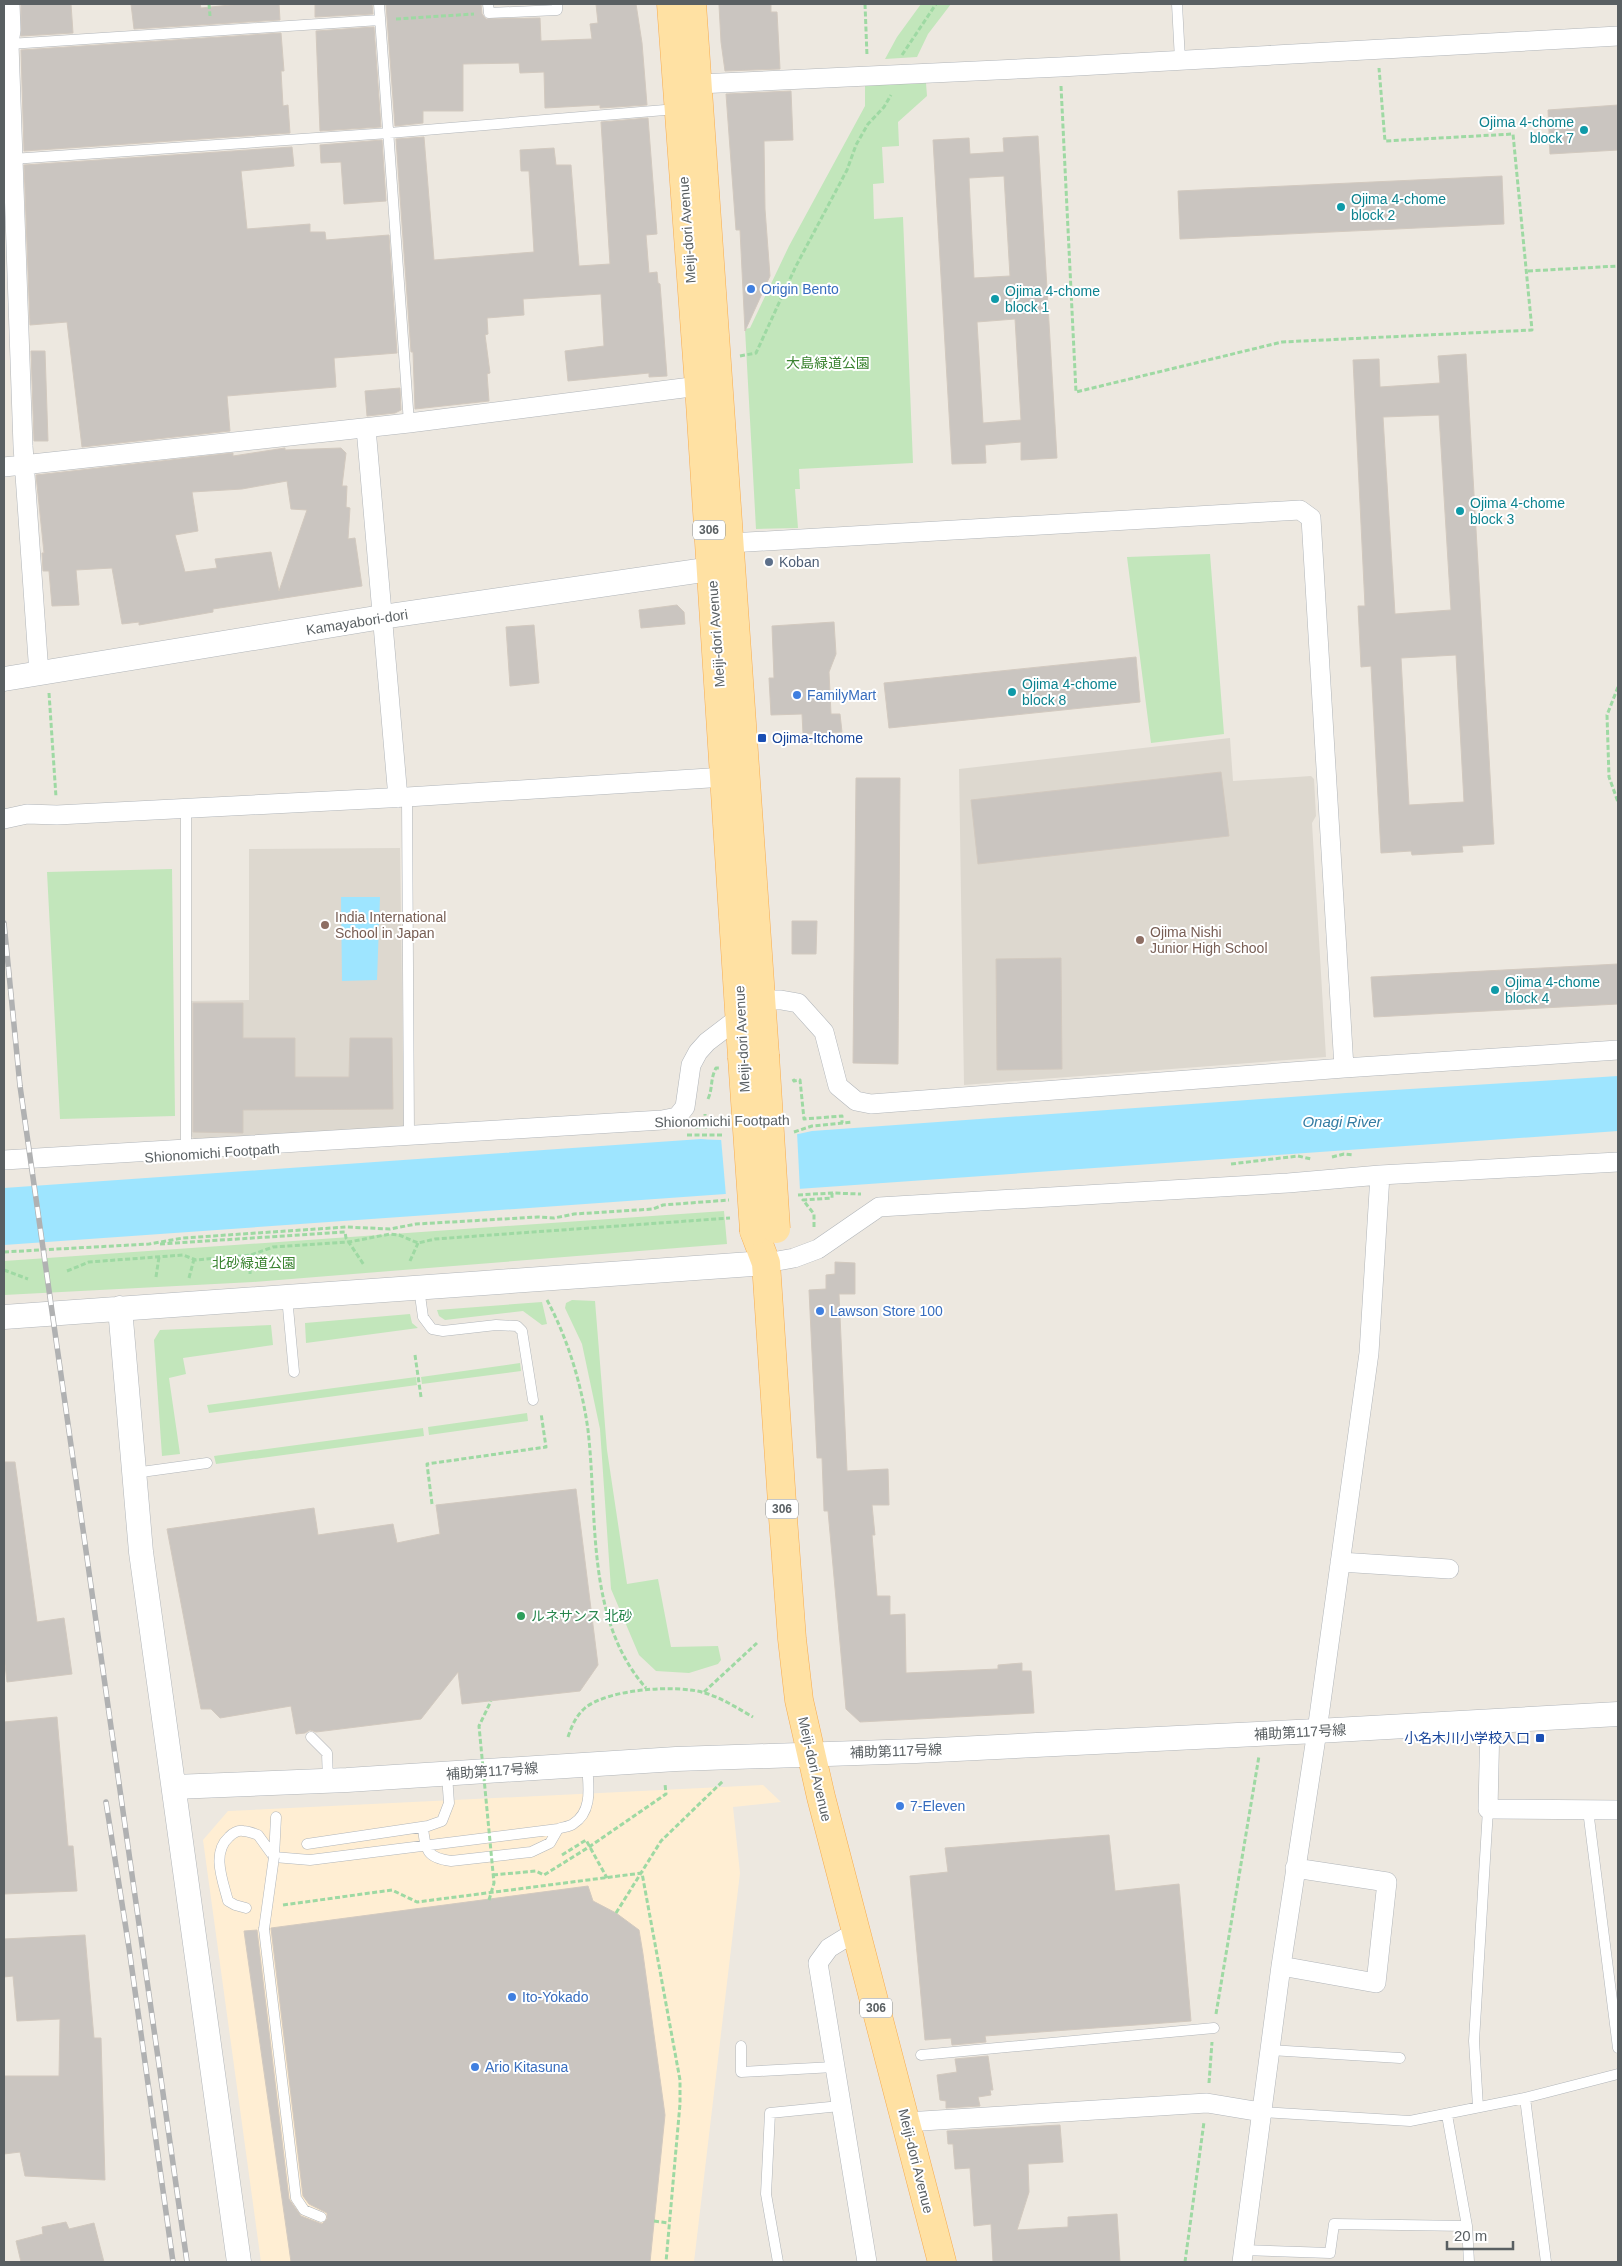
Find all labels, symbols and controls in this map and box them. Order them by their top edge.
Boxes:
place label: Ojima 4-chome block 7 [1479,114,1574,146]
marker: Ojima 4-chome block 7 [1578,124,1590,136]
street label: Meiji-dori Avenue [675,176,699,284]
place label: Ojima 4-chome block 2 [1351,191,1446,223]
marker: Ojima 4-chome block 2 [1335,201,1347,213]
place label: Origin Bento [761,281,839,297]
marker: Origin Bento [745,283,757,295]
place label: Ojima 4-chome block 1 [1005,283,1100,315]
marker: Ojima 4-chome block 1 [989,293,1001,305]
park label: 大島緑道公園 [786,355,870,371]
place label: Ojima 4-chome block 3 [1470,495,1565,527]
marker: Ojima 4-chome block 3 [1454,505,1466,517]
road number: 306 [693,520,725,540]
place label: Koban [779,554,819,570]
marker: Koban [763,556,775,568]
street label: Meiji-dori Avenue [704,580,728,688]
street label: Kamayabori-dori [305,606,409,638]
place label: Ojima 4-chome block 8 [1022,676,1117,708]
marker: Ojima 4-chome block 8 [1006,686,1018,698]
place label: FamilyMart [807,687,876,703]
marker: FamilyMart [791,689,803,701]
place label: Ojima-Itchome [772,730,863,746]
marker: Ojima-Itchome [756,732,768,744]
place label: India International School in Japan [335,909,446,941]
marker: India International School in Japan [319,919,331,931]
place label: Ojima Nishi Junior High School [1150,924,1268,956]
marker: Ojima Nishi Junior High School [1134,934,1146,946]
place label: Ojima 4-chome block 4 [1505,974,1600,1006]
marker: Ojima 4-chome block 4 [1489,984,1501,996]
street label: Meiji-dori Avenue [731,985,753,1093]
street label: Shionomichi Footpath [654,1112,790,1130]
water label: Onagi River [1302,1113,1383,1130]
street label: Shionomichi Footpath [144,1140,280,1166]
park label: 北砂緑道公園 [212,1255,296,1271]
place label: Lawson Store 100 [830,1303,943,1319]
marker: Lawson Store 100 [814,1305,826,1317]
road number: 306 [766,1500,798,1518]
place label: ルネサンス 北砂 [531,1608,633,1624]
marker: ルネサンス 北砂 [515,1610,527,1622]
street label: Meiji-dori Avenue [795,1715,835,1823]
street label: 補助第117号線 [1253,1722,1347,1742]
place label: 小名木川小学校入口 [1404,1730,1530,1746]
marker: 小名木川小学校入口 [1534,1732,1546,1744]
street label: 補助第117号線 [850,1741,942,1761]
street label: 補助第117号線 [445,1760,539,1782]
place label: 7-Eleven [910,1798,965,1814]
marker: 7-Eleven [894,1800,906,1812]
place label: Ito-Yokado [522,1989,589,2005]
marker: Ito-Yokado [506,1991,518,2003]
road number: 306 [860,1999,892,2018]
place label: Ario Kitasuna [485,2059,568,2075]
marker: Ario Kitasuna [469,2061,481,2073]
street label: Meiji-dori Avenue [895,2107,937,2215]
scale bar [1447,2218,1513,2250]
text: 20 m [1454,2227,1487,2244]

